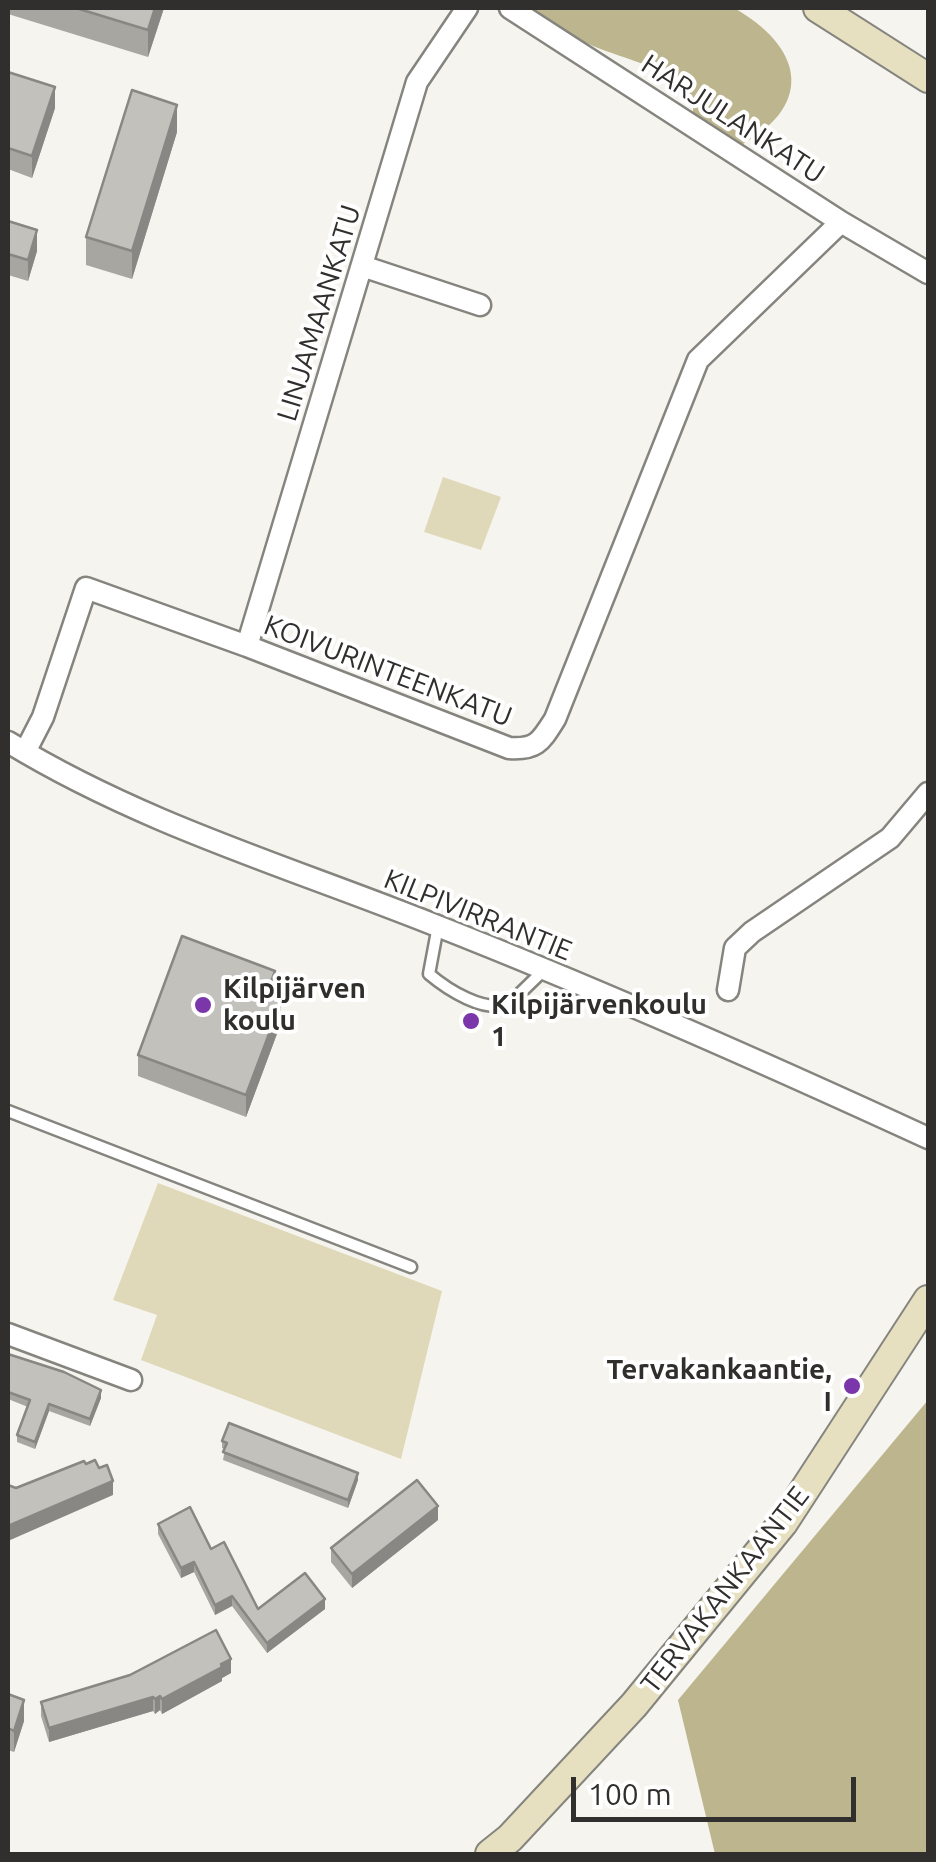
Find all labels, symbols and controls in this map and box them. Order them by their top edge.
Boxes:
street label: HARJULANKATU [635,47,831,191]
street label: LINJAMAANKATU [270,201,368,425]
street label: KOIVURINTEENKATU [259,608,517,734]
street label: KILPIVIRRANTIE [379,862,577,968]
place label: Kilpijärven koulu [223,972,366,1038]
place label: Kilpijärvenkoulu 1 [491,988,707,1054]
marker: Kilpijärven koulu [192,994,214,1016]
marker: Kilpijärvenkoulu 1 [460,1010,482,1032]
place label: Tervakankaantie, I [606,1353,832,1419]
marker: Tervakankaantie, I [841,1375,863,1397]
street label: TERVAKANKAANTIE [634,1480,816,1700]
scale bar [576,1757,861,1819]
text: 100 m [588,1777,672,1811]

